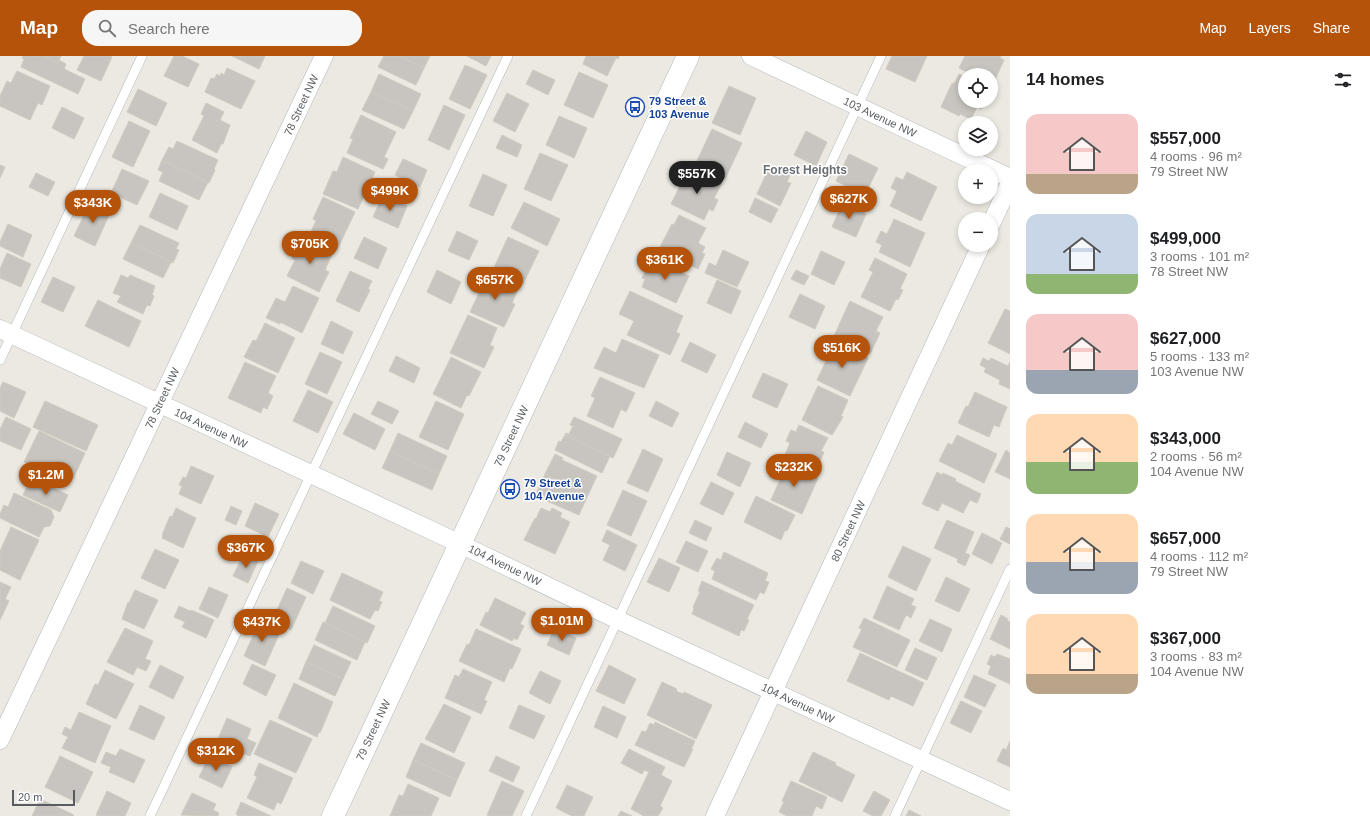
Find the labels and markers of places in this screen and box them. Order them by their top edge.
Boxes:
place label: 79 Street & 103 Avenue [649,95,709,120]
bus stop icon: 79 Street & 103 Avenue [624,96,646,118]
pin: $557K [669,161,725,195]
pin: $499K [362,178,418,212]
pin: $627K [821,186,877,220]
pin: $343K [65,190,121,224]
pin: $705K [282,231,338,265]
pin: $361K [637,247,693,281]
pin: $657K [467,267,523,301]
pin: $516K [814,335,870,369]
pin: $232K [766,454,822,488]
pin: $1.2M [18,462,74,496]
place label: 79 Street & 104 Avenue [524,477,584,502]
bus stop icon: 79 Street & 104 Avenue [499,478,521,500]
pin: $367K [218,535,274,569]
pin: $1.01M [529,608,595,642]
pin: $437K [234,609,290,643]
pin: $312K [188,738,244,772]

